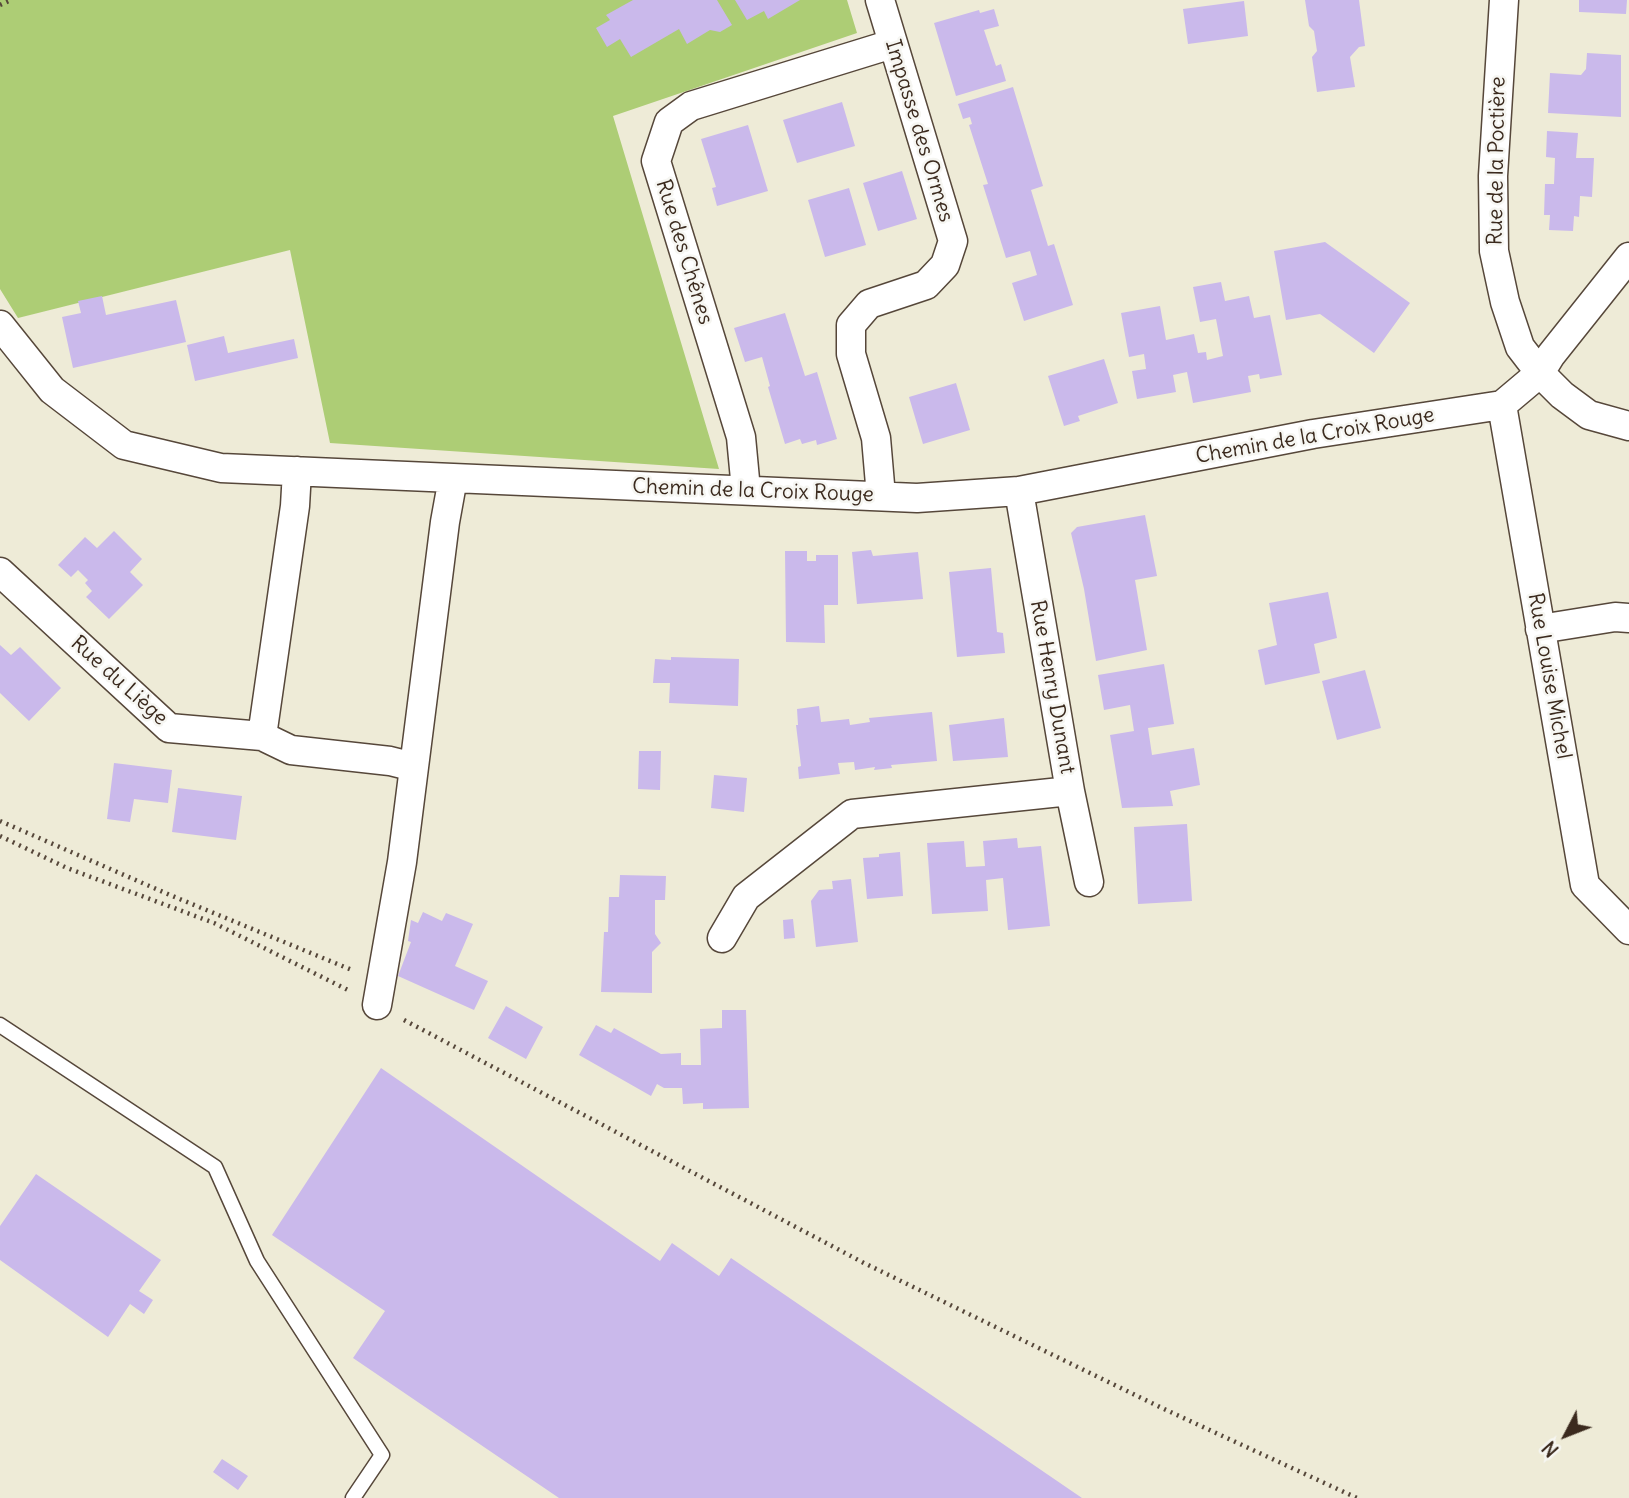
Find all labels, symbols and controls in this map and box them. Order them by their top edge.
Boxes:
street label: Impasse des Ormes [879,37,959,225]
street label: Rue de la Poctière [1483,76,1511,246]
street label: Rue des Chênes [650,177,718,327]
street label: Chemin de la Croix Rouge [1194,403,1436,469]
street label: Chemin de la Croix Rouge [632,474,874,508]
street label: Rue Louise Michel [1522,591,1576,761]
street label: Rue Henry Dunant [1024,598,1080,776]
street label: Rue du Liège [65,631,173,731]
north arrow [1531,1400,1601,1470]
text: N [1537,1436,1564,1462]

